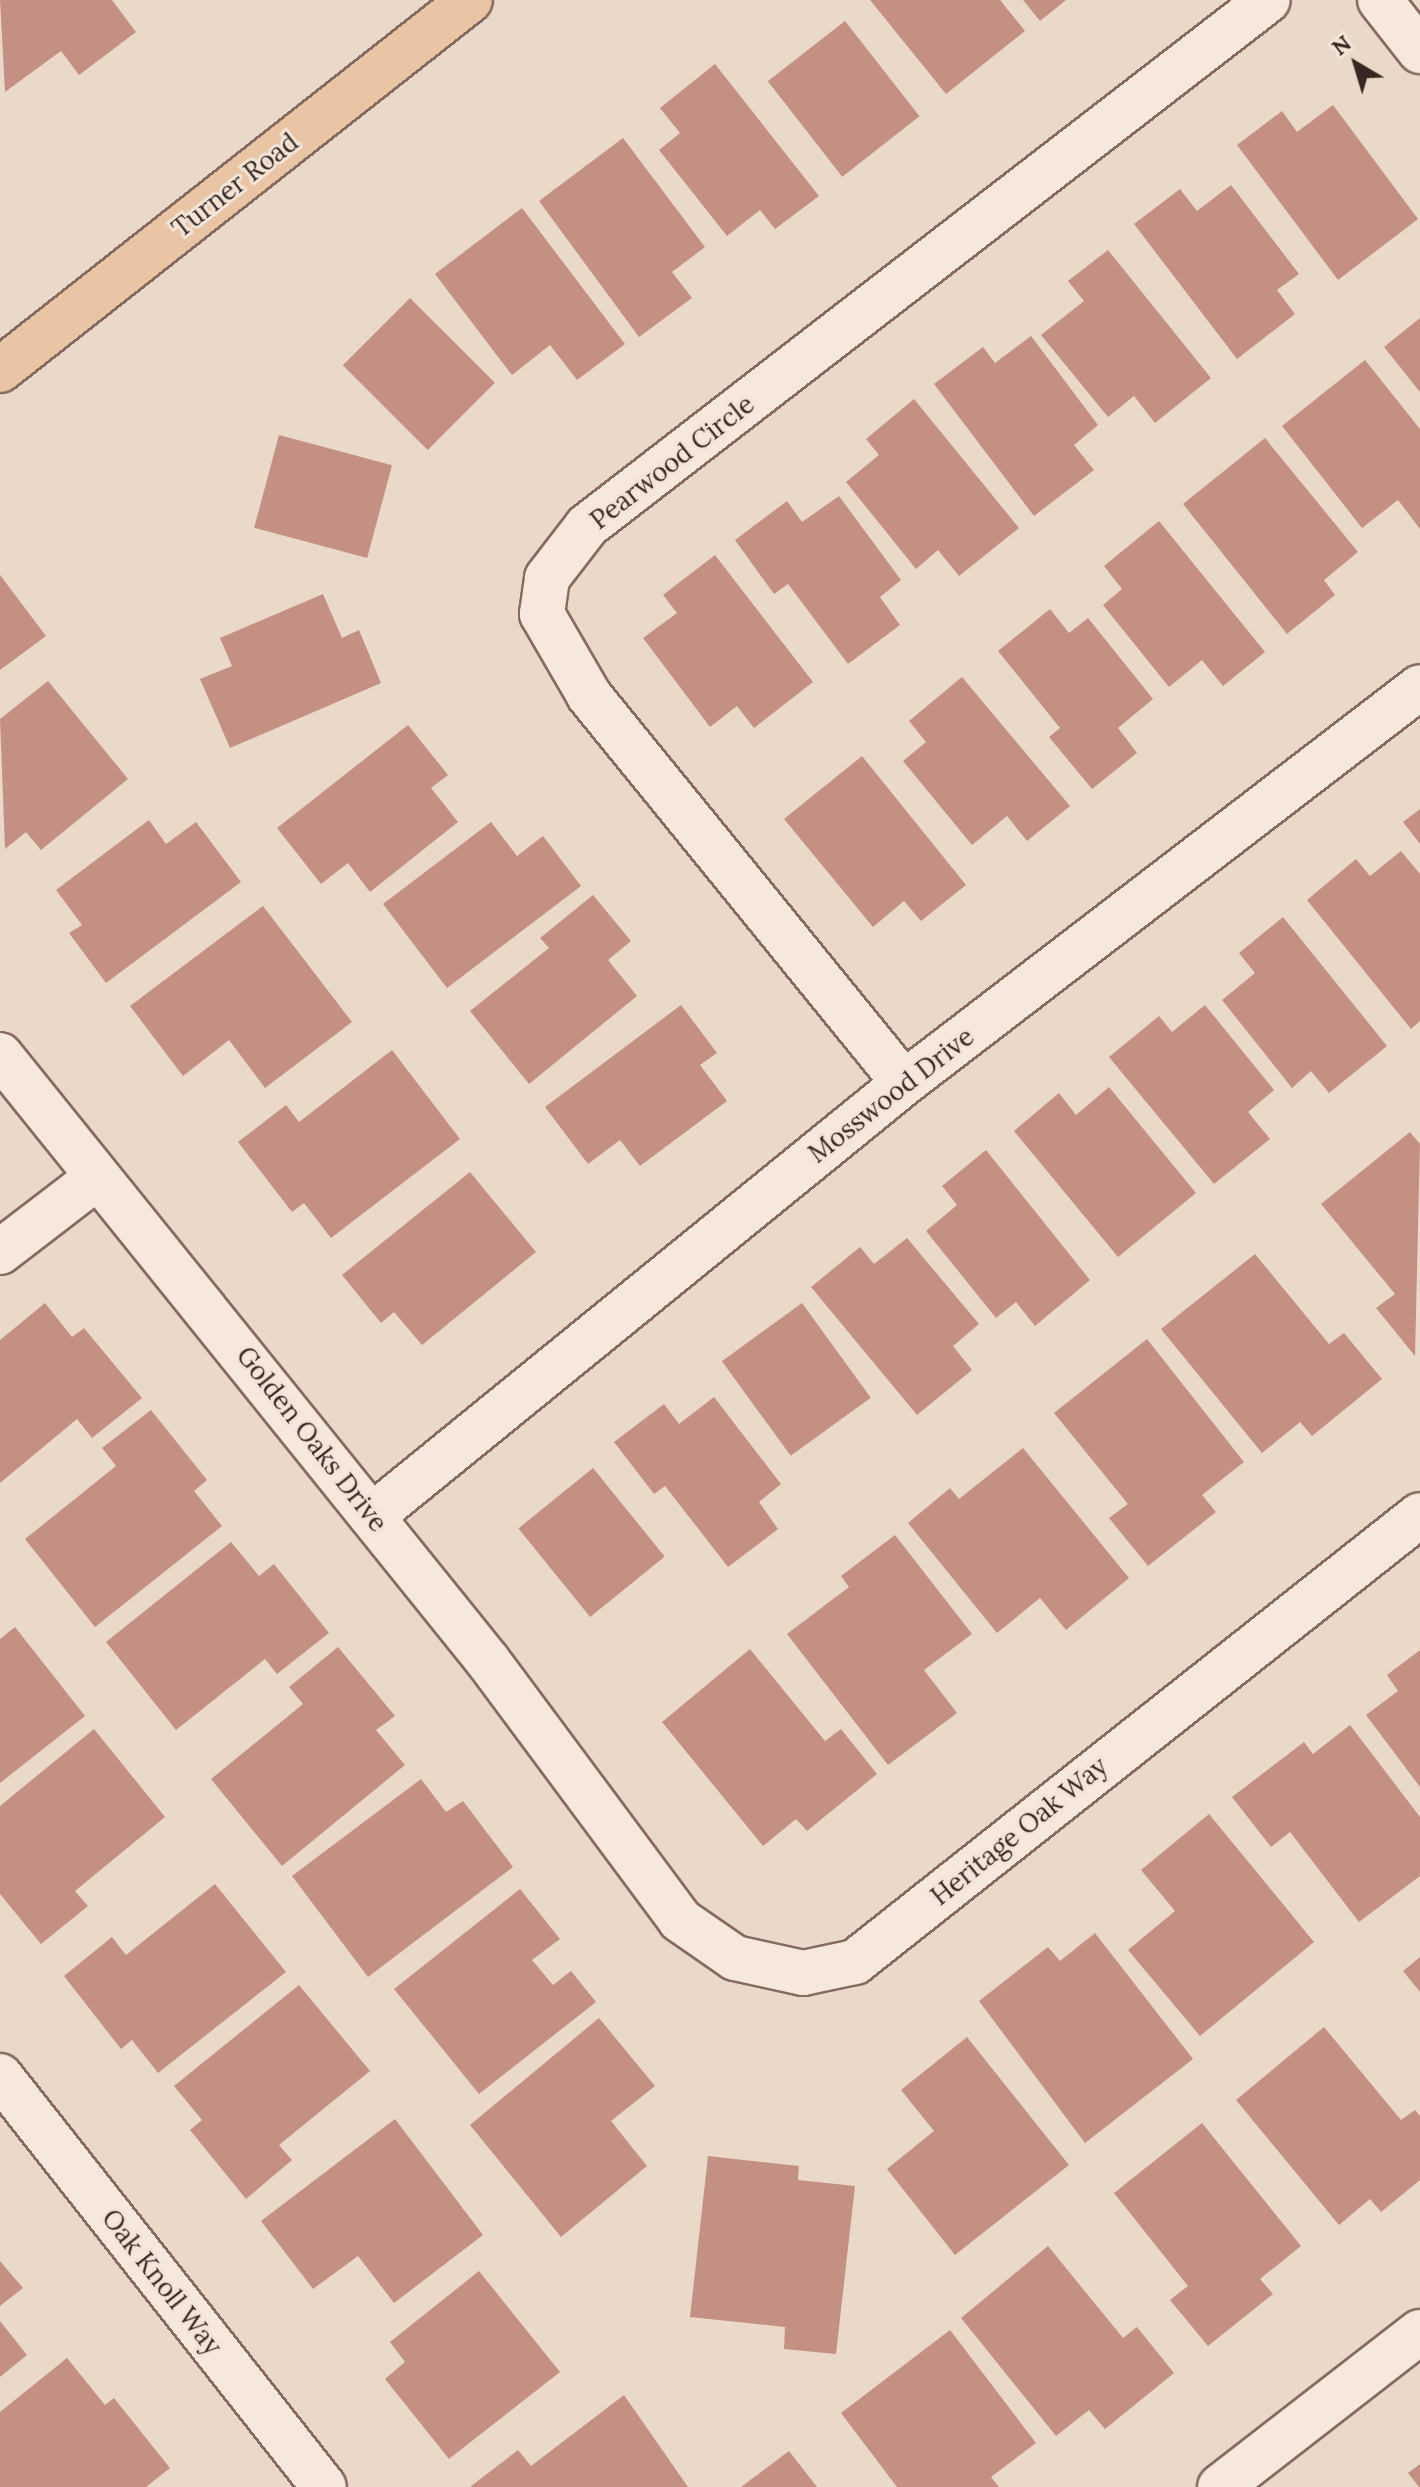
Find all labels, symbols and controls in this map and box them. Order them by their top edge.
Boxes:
north arrow [1316,24,1396,104]
text: N [1326,29,1357,61]
street label: Turner Road [166,126,304,244]
street label: Pearwood Circle [584,388,760,536]
street label: Mosswood Drive [802,1021,980,1169]
street label: Golden Oaks Drive [230,1340,394,1538]
street label: Heritage Oak Way [924,1750,1114,1912]
street label: Oak Knoll Way [95,2203,229,2361]

